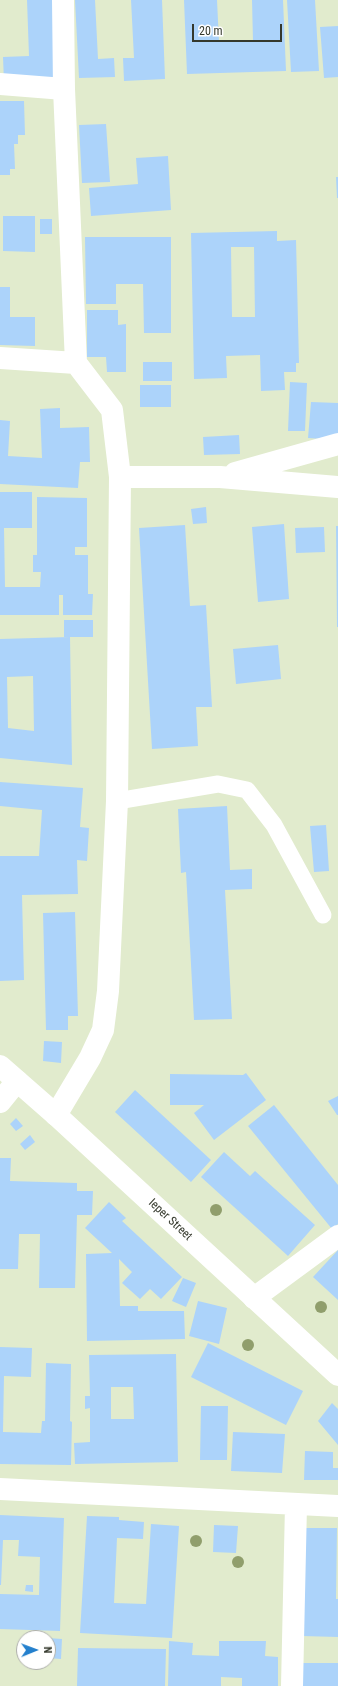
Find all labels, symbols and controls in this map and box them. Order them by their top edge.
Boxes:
scale bar [194,16,284,42]
text: 20 m [199,24,223,38]
street label: Ieper Street [145,1196,195,1244]
north arrow [16,1630,56,1670]
text: N [41,1646,54,1653]

